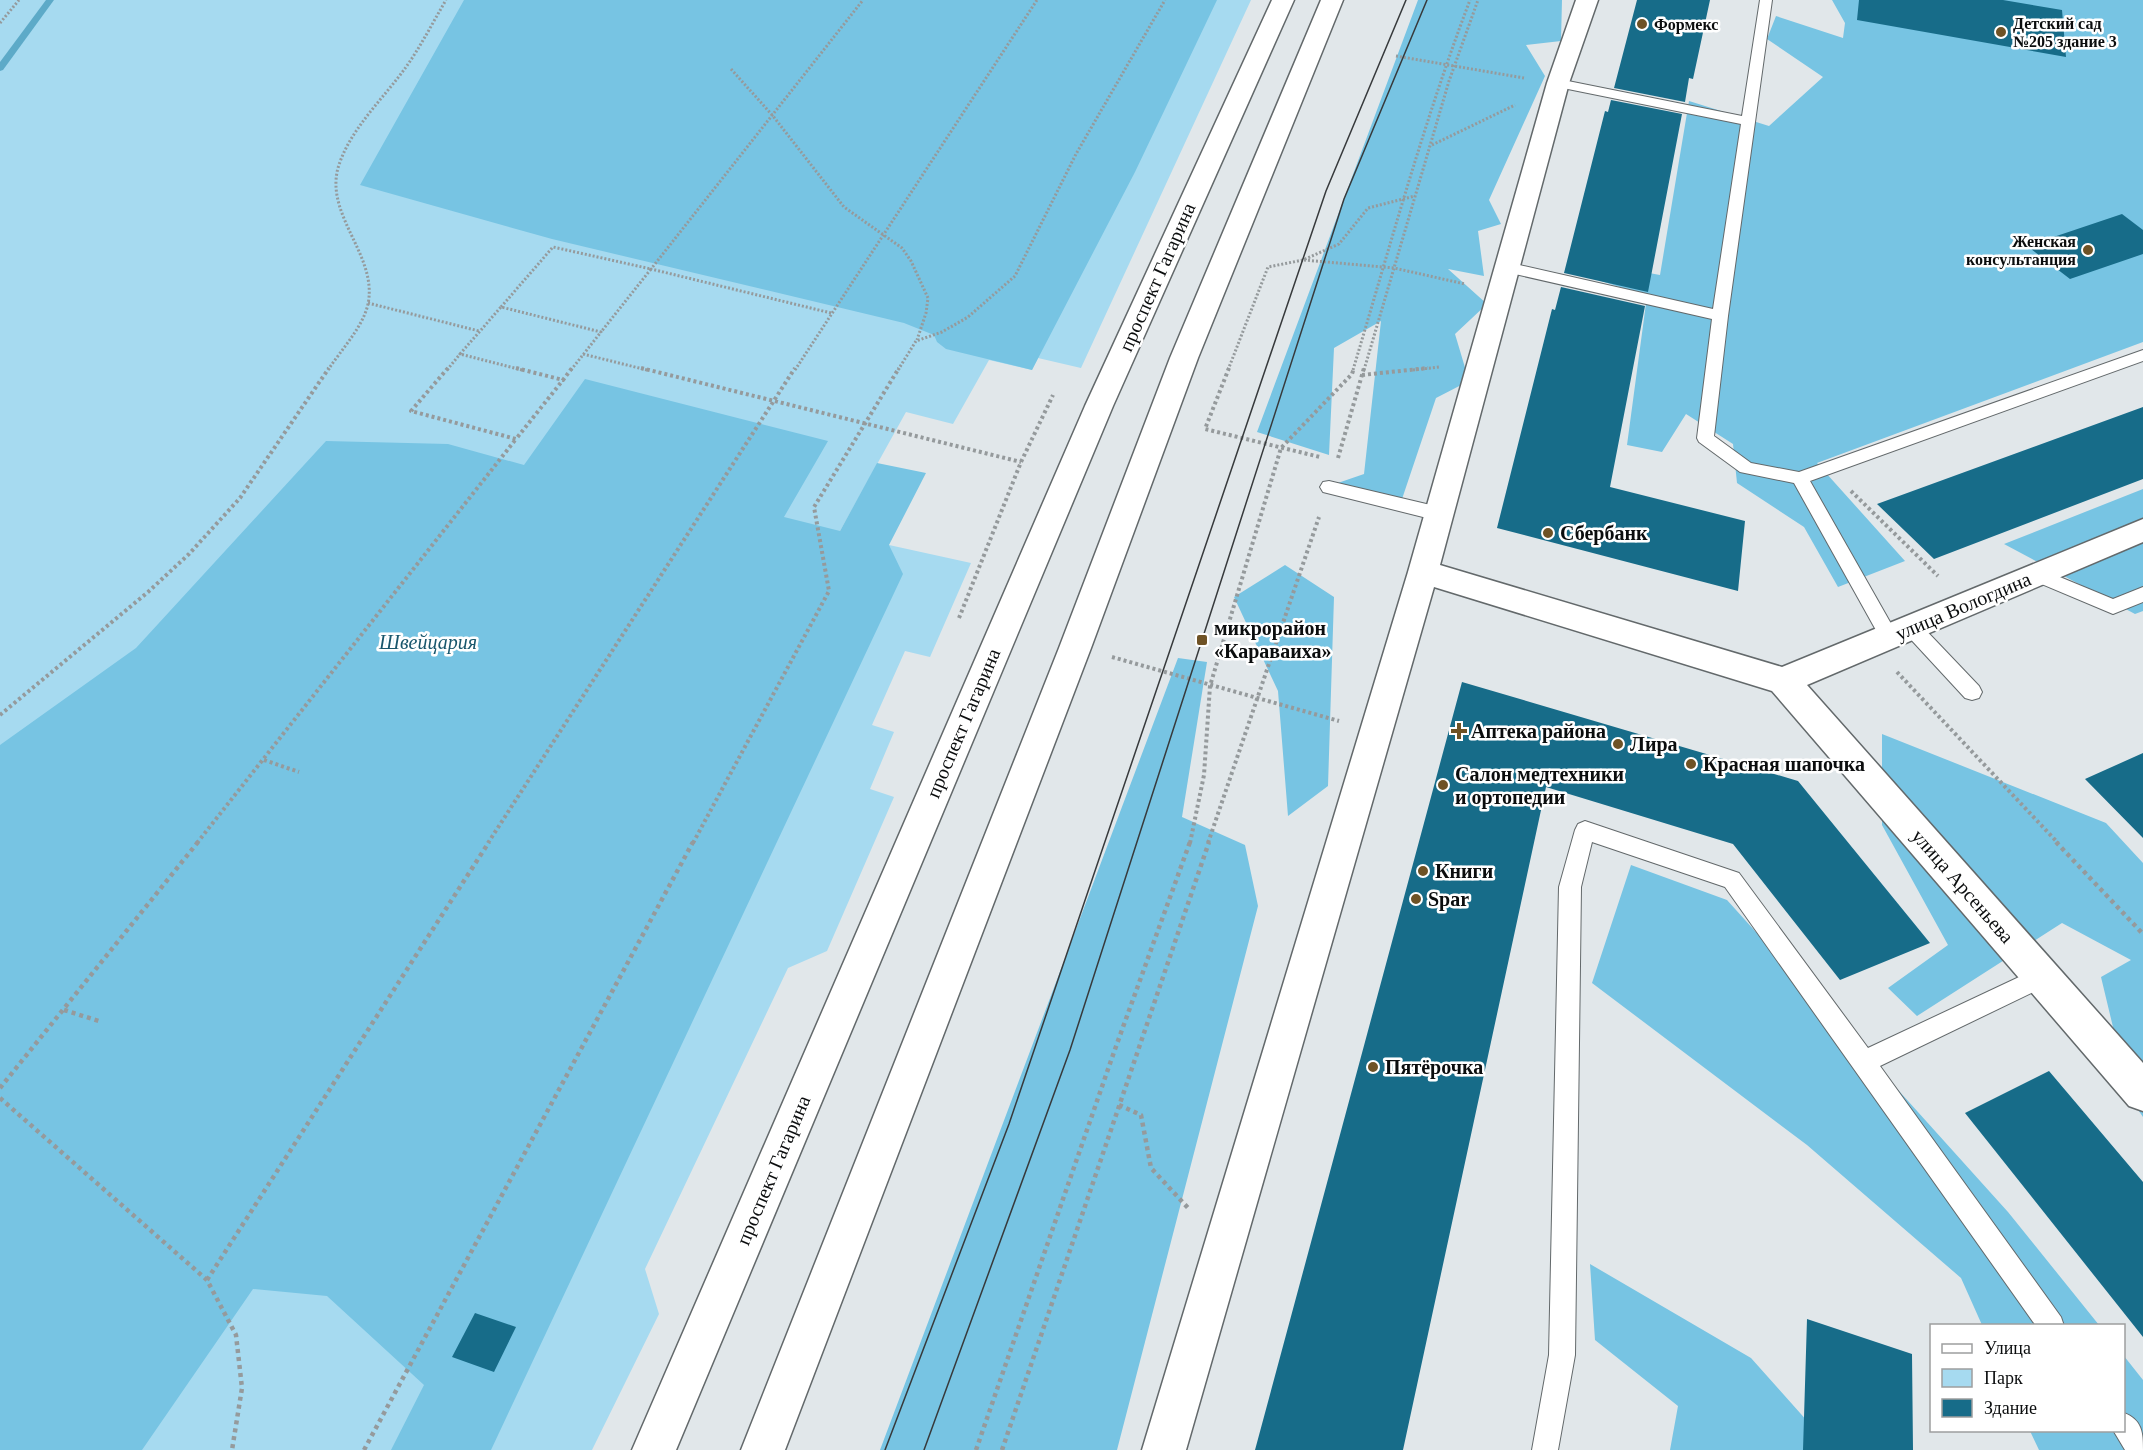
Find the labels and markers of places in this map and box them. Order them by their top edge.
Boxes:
place label: Детский сад №205 здание 3 [2013,15,2117,50]
place label: Формекс [1654,16,1718,34]
marker: Формекс [1635,17,1649,31]
marker: Детский сад №205 здание 3 [1994,25,2008,39]
place label: Женская консультанция [1966,233,2076,269]
marker: Женская консультанция [2081,243,2095,257]
place label: Сбербанк [1560,522,1648,545]
marker: Сбербанк [1541,526,1555,540]
place label: микрорайон «Караваиха» [1214,617,1331,663]
marker: микрорайон «Караваиха» [1195,633,1209,647]
place label: Аптека района [1471,720,1606,743]
marker: Аптека района [1452,724,1466,738]
place label: Лира [1630,733,1678,756]
marker: Лира [1611,737,1625,751]
place label: Красная шапочка [1703,753,1865,776]
marker: Красная шапочка [1684,757,1698,771]
place label: Салон медтехники и ортопедии [1455,763,1624,809]
marker: Салон медтехники и ортопедии [1436,778,1450,792]
place label: Книги [1435,860,1493,882]
marker: Книги [1416,864,1430,878]
place label: Spar [1428,888,1469,911]
marker: Spar [1409,892,1423,906]
place label: Пятёрочка [1385,1056,1483,1079]
marker: Пятёрочка [1366,1060,1380,1074]

